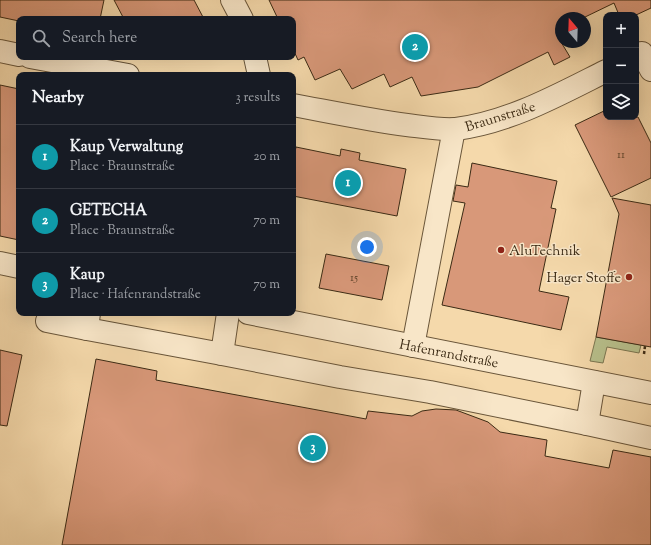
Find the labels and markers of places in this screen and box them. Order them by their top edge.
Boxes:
pin: 2 [402,32,428,62]
pin: 1 [335,168,361,198]
place label: AluTechnik [509,242,581,262]
marker: AluTechnik [496,245,506,255]
place label: Hager Stoffe [547,269,621,289]
marker: Hager Stoffe [624,272,634,282]
pin: 3 [300,433,326,463]

